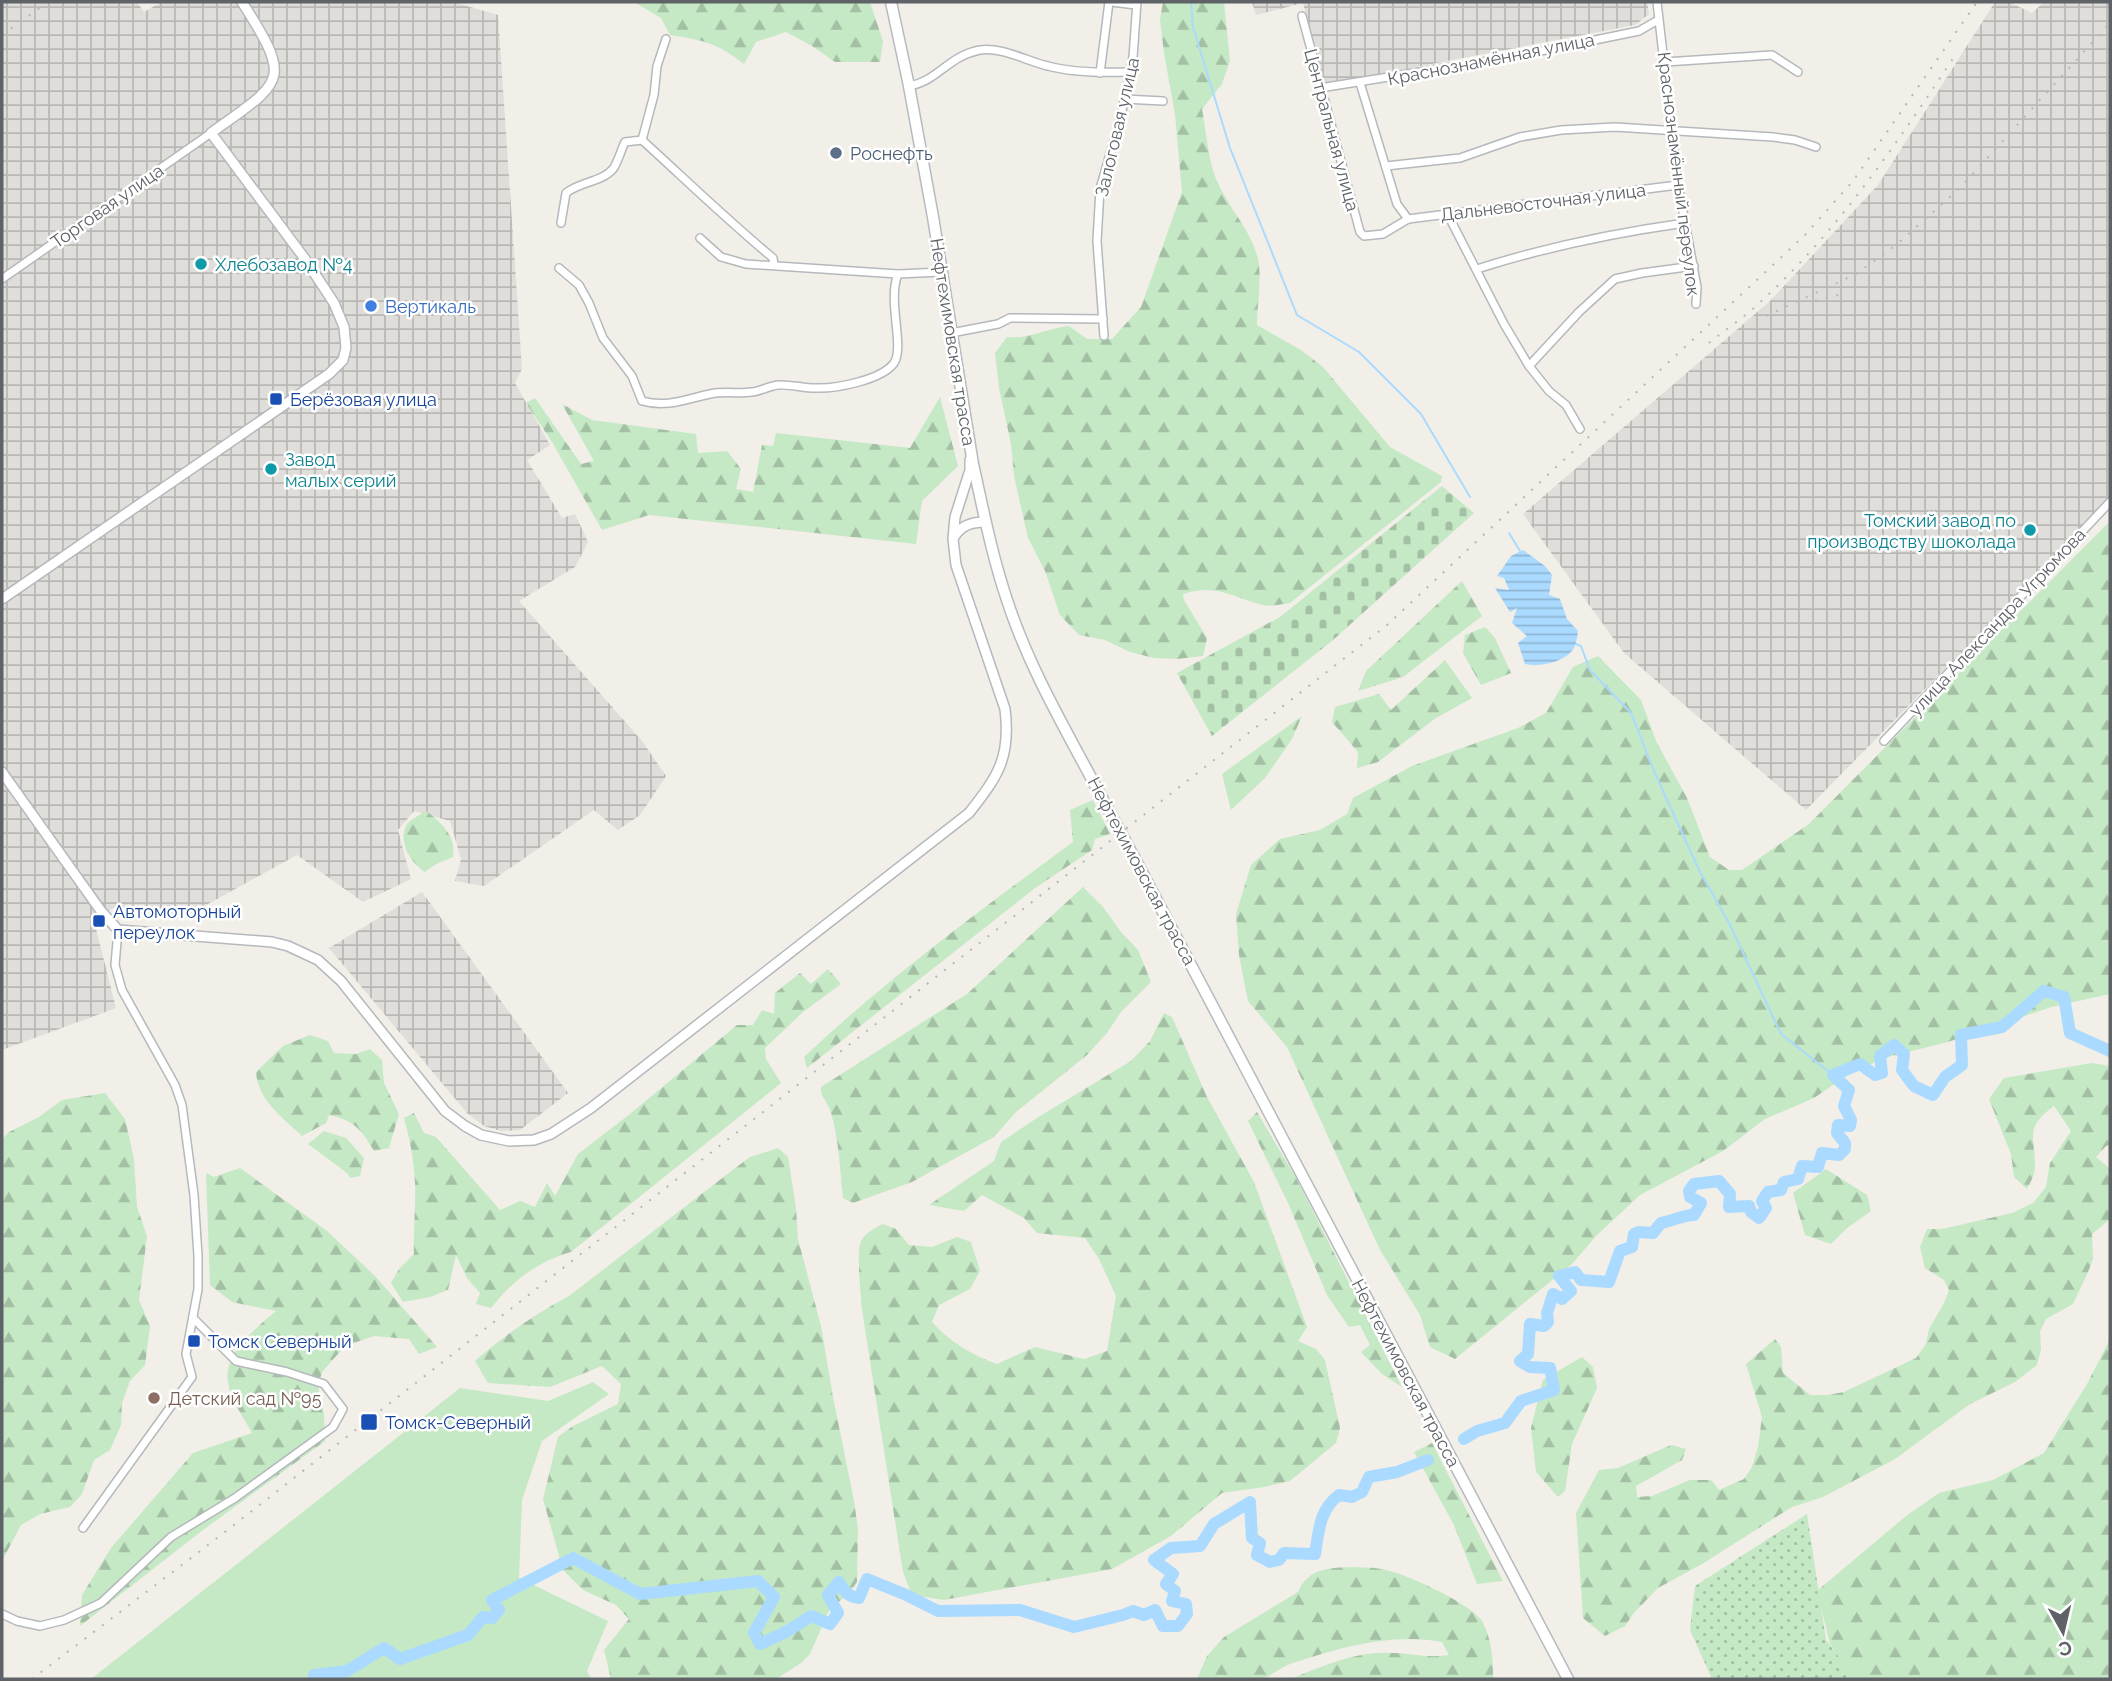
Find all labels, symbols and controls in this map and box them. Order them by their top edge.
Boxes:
street label: Краснознамённая улица [1386,29,1596,89]
street label: Центральная улица [1300,46,1364,214]
street label: Краснознамённый переулок [1654,51,1704,297]
street label: Залоговая улица [1091,55,1143,199]
place label: Роснефть [850,143,933,164]
marker: Роснефть [828,145,844,161]
street label: Торговая улица [47,159,167,253]
street label: Дальневосточная улица [1439,179,1647,225]
street label: Нефтехимовская трасса [926,237,980,447]
place label: Хлебозавод №4 [215,254,353,275]
marker: Хлебозавод №4 [193,256,209,272]
place label: Вертикаль [385,296,476,317]
marker: Вертикаль [363,298,379,314]
place label: Берёзовая улица [290,389,437,410]
marker: Берёзовая улица [268,391,284,407]
place label: Завод малых серий [285,449,396,491]
marker: Завод малых серий [263,461,279,477]
place label: Томский завод по производству шоколада [1807,510,2016,552]
marker: Томский завод по производству шоколада [2022,522,2038,538]
street label: улица Александра Угрюмова [1904,524,2090,720]
street label: Нефтехимовская трасса [1083,773,1201,969]
place label: Автомоторный переулок [113,901,241,943]
marker: Автомоторный переулок [91,913,107,929]
street label: Нефтехимовская трасса [1347,1275,1465,1471]
place label: Томск Северный [208,1331,352,1352]
marker: Томск Северный [186,1333,202,1349]
place label: Детский сад №95 [168,1388,322,1409]
marker: Детский сад №95 [146,1390,162,1406]
marker: Томск-Северный [359,1412,379,1432]
place label: Томск-Северный [385,1412,531,1433]
north arrow [2028,1597,2098,1667]
text: С [2057,1637,2073,1661]

